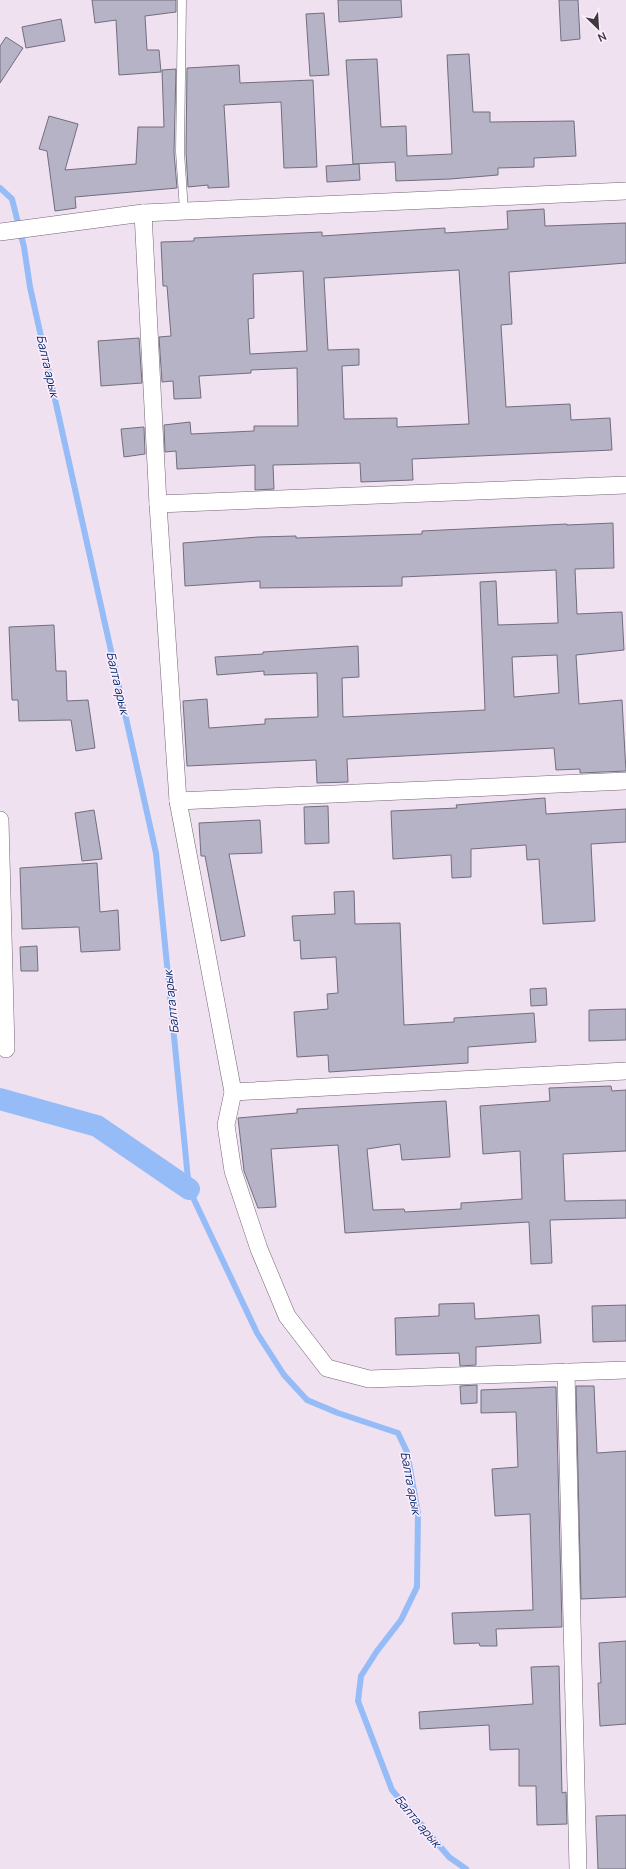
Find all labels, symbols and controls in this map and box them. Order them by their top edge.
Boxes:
north arrow [578,8,618,48]
text: N [596,29,609,46]
water label: Балта арык [33,333,64,401]
water label: Балта арык [103,650,134,718]
water label: Балта арык [159,968,183,1034]
water label: Балта арык [397,1450,426,1518]
water label: Балта арык [391,1791,446,1852]

